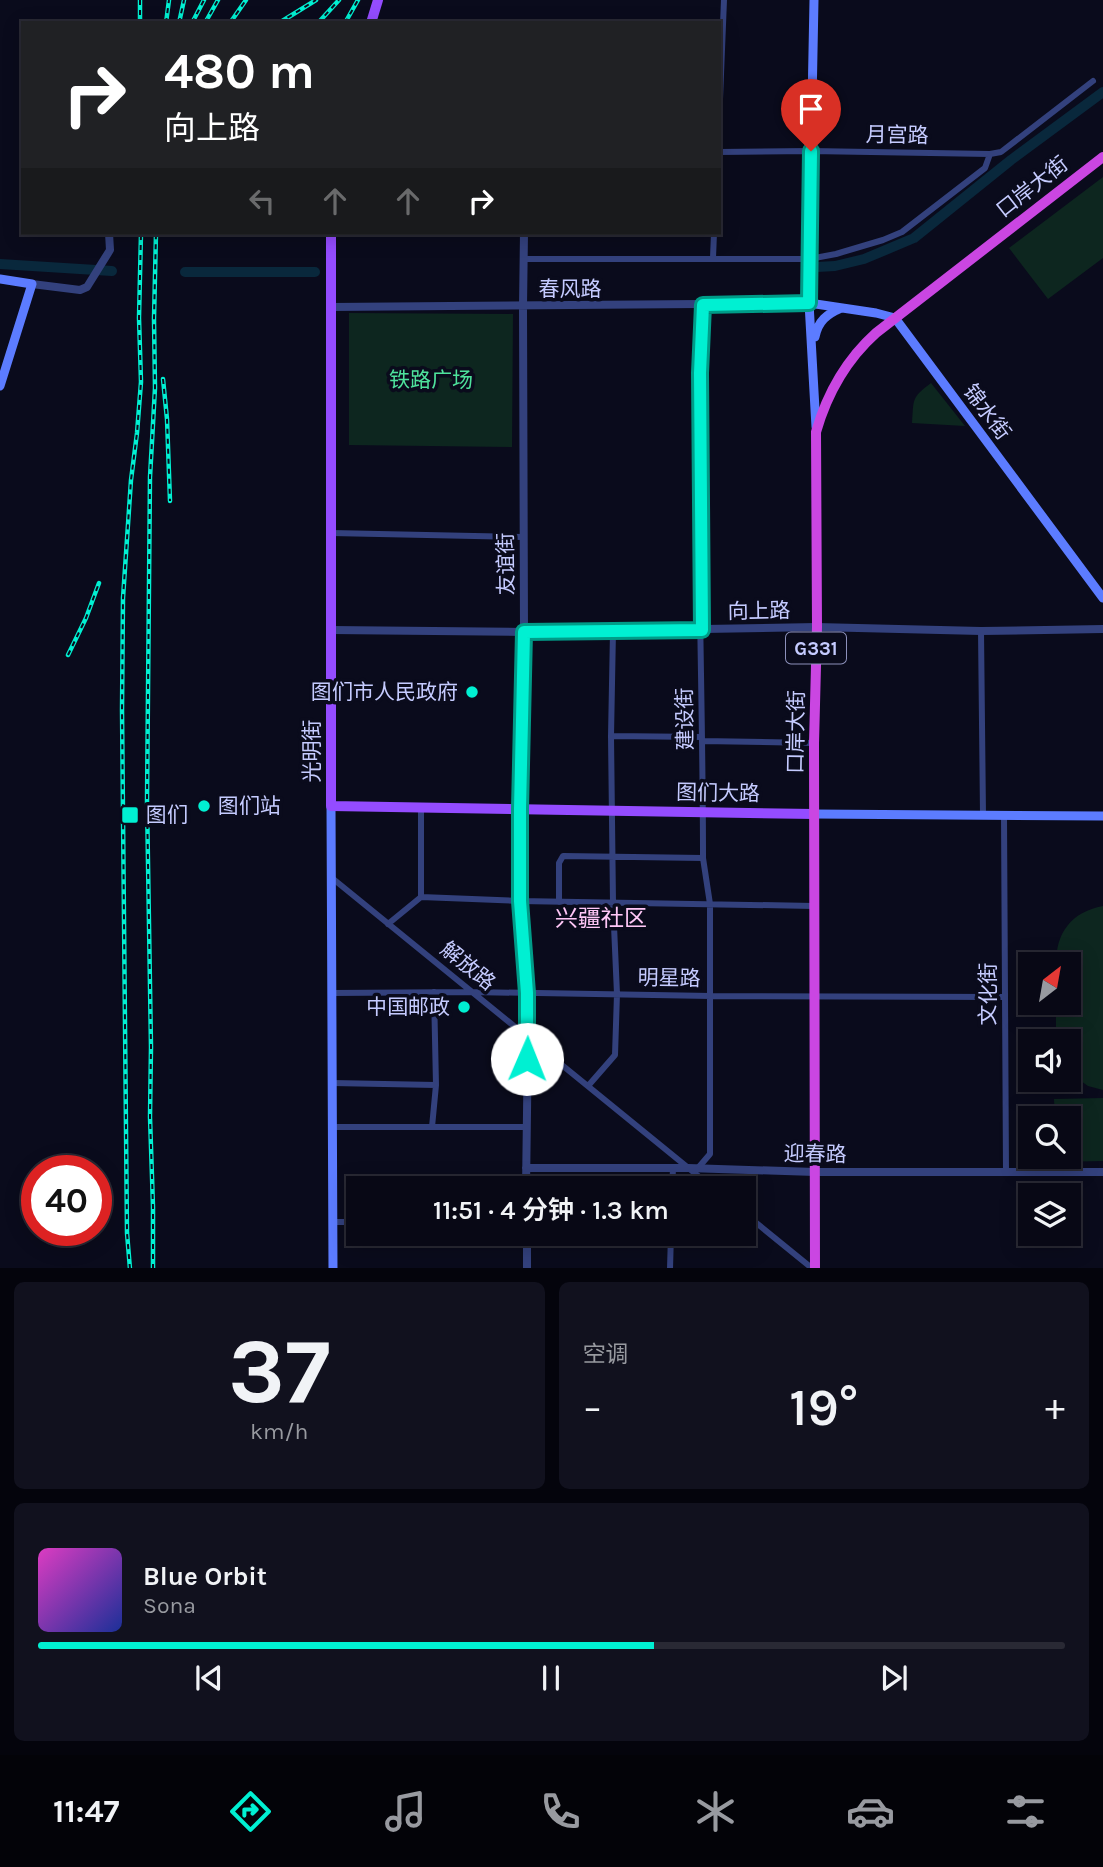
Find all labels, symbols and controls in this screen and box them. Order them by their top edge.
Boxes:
text: 480 m [164,43,315,100]
icon: right [49,49,140,140]
pin [781,79,841,151]
icon: arrive [792,90,830,128]
text: 向上路 [164,110,260,147]
street label: 月宫路 [865,122,929,148]
street label: 口岸大街 [992,152,1072,222]
icon: left [243,182,281,220]
icon: ahead [316,182,354,220]
icon: ahead [389,182,427,220]
icon: right [462,182,500,220]
street label: 春风路 [539,277,602,301]
park label: 铁路广场 [389,368,473,392]
street label: 锦水街 [958,380,1016,444]
street label: 友谊街 [493,532,519,596]
street label: 向上路 [727,598,791,624]
road number: G331 [786,632,846,664]
place label: 图们市人民政府 [311,680,458,704]
marker: 图们市人民政府 [464,684,480,700]
street label: 建设街 [672,687,698,751]
street label: 口岸大街 [783,690,809,774]
street label: 光明街 [300,720,324,783]
street label: 图们大路 [676,780,760,806]
place label: 图们站 [218,794,281,818]
marker: 图们站 [196,798,212,814]
place label: 图们 [146,803,188,827]
marker: 图们 [120,805,140,825]
district label: 兴疆社区 [555,905,647,932]
street label: 解放路 [436,937,500,995]
north arrow [1018,952,1082,1015]
map controls [1018,952,1081,1246]
street label: 文化街 [976,963,1000,1026]
street label: 明星路 [637,965,701,991]
place label: 中国邮政 [366,995,450,1019]
marker: 中国邮政 [456,999,472,1015]
position arrow [490,1022,564,1096]
button: sound [1018,1029,1081,1092]
button: search [1018,1106,1081,1169]
street label: 迎春路 [783,1141,847,1167]
speed limit sign: 40 [21,1155,112,1246]
button: layers [1018,1183,1081,1246]
text: 11:51 · 4 分钟 · 1.3 km [433,1195,669,1226]
text: 37 [228,1319,330,1425]
text: 空调 [583,1341,629,1368]
text: 19° [789,1377,858,1438]
text: − [583,1385,602,1430]
text: + [1045,1385,1065,1430]
text: km/h [250,1418,308,1445]
text: Blue Orbit [143,1561,267,1592]
text: Sona [143,1592,196,1619]
icon: previous [190,1659,228,1697]
icon: pause [532,1659,570,1697]
icon: next [875,1659,913,1697]
icon: directions [226,1787,275,1836]
icon: music [381,1787,430,1836]
icon: phone [536,1787,585,1836]
icon: climate [691,1787,740,1836]
icon: car [846,1787,895,1836]
icon: filters [1001,1787,1050,1836]
text: 11:47 [53,1793,119,1830]

